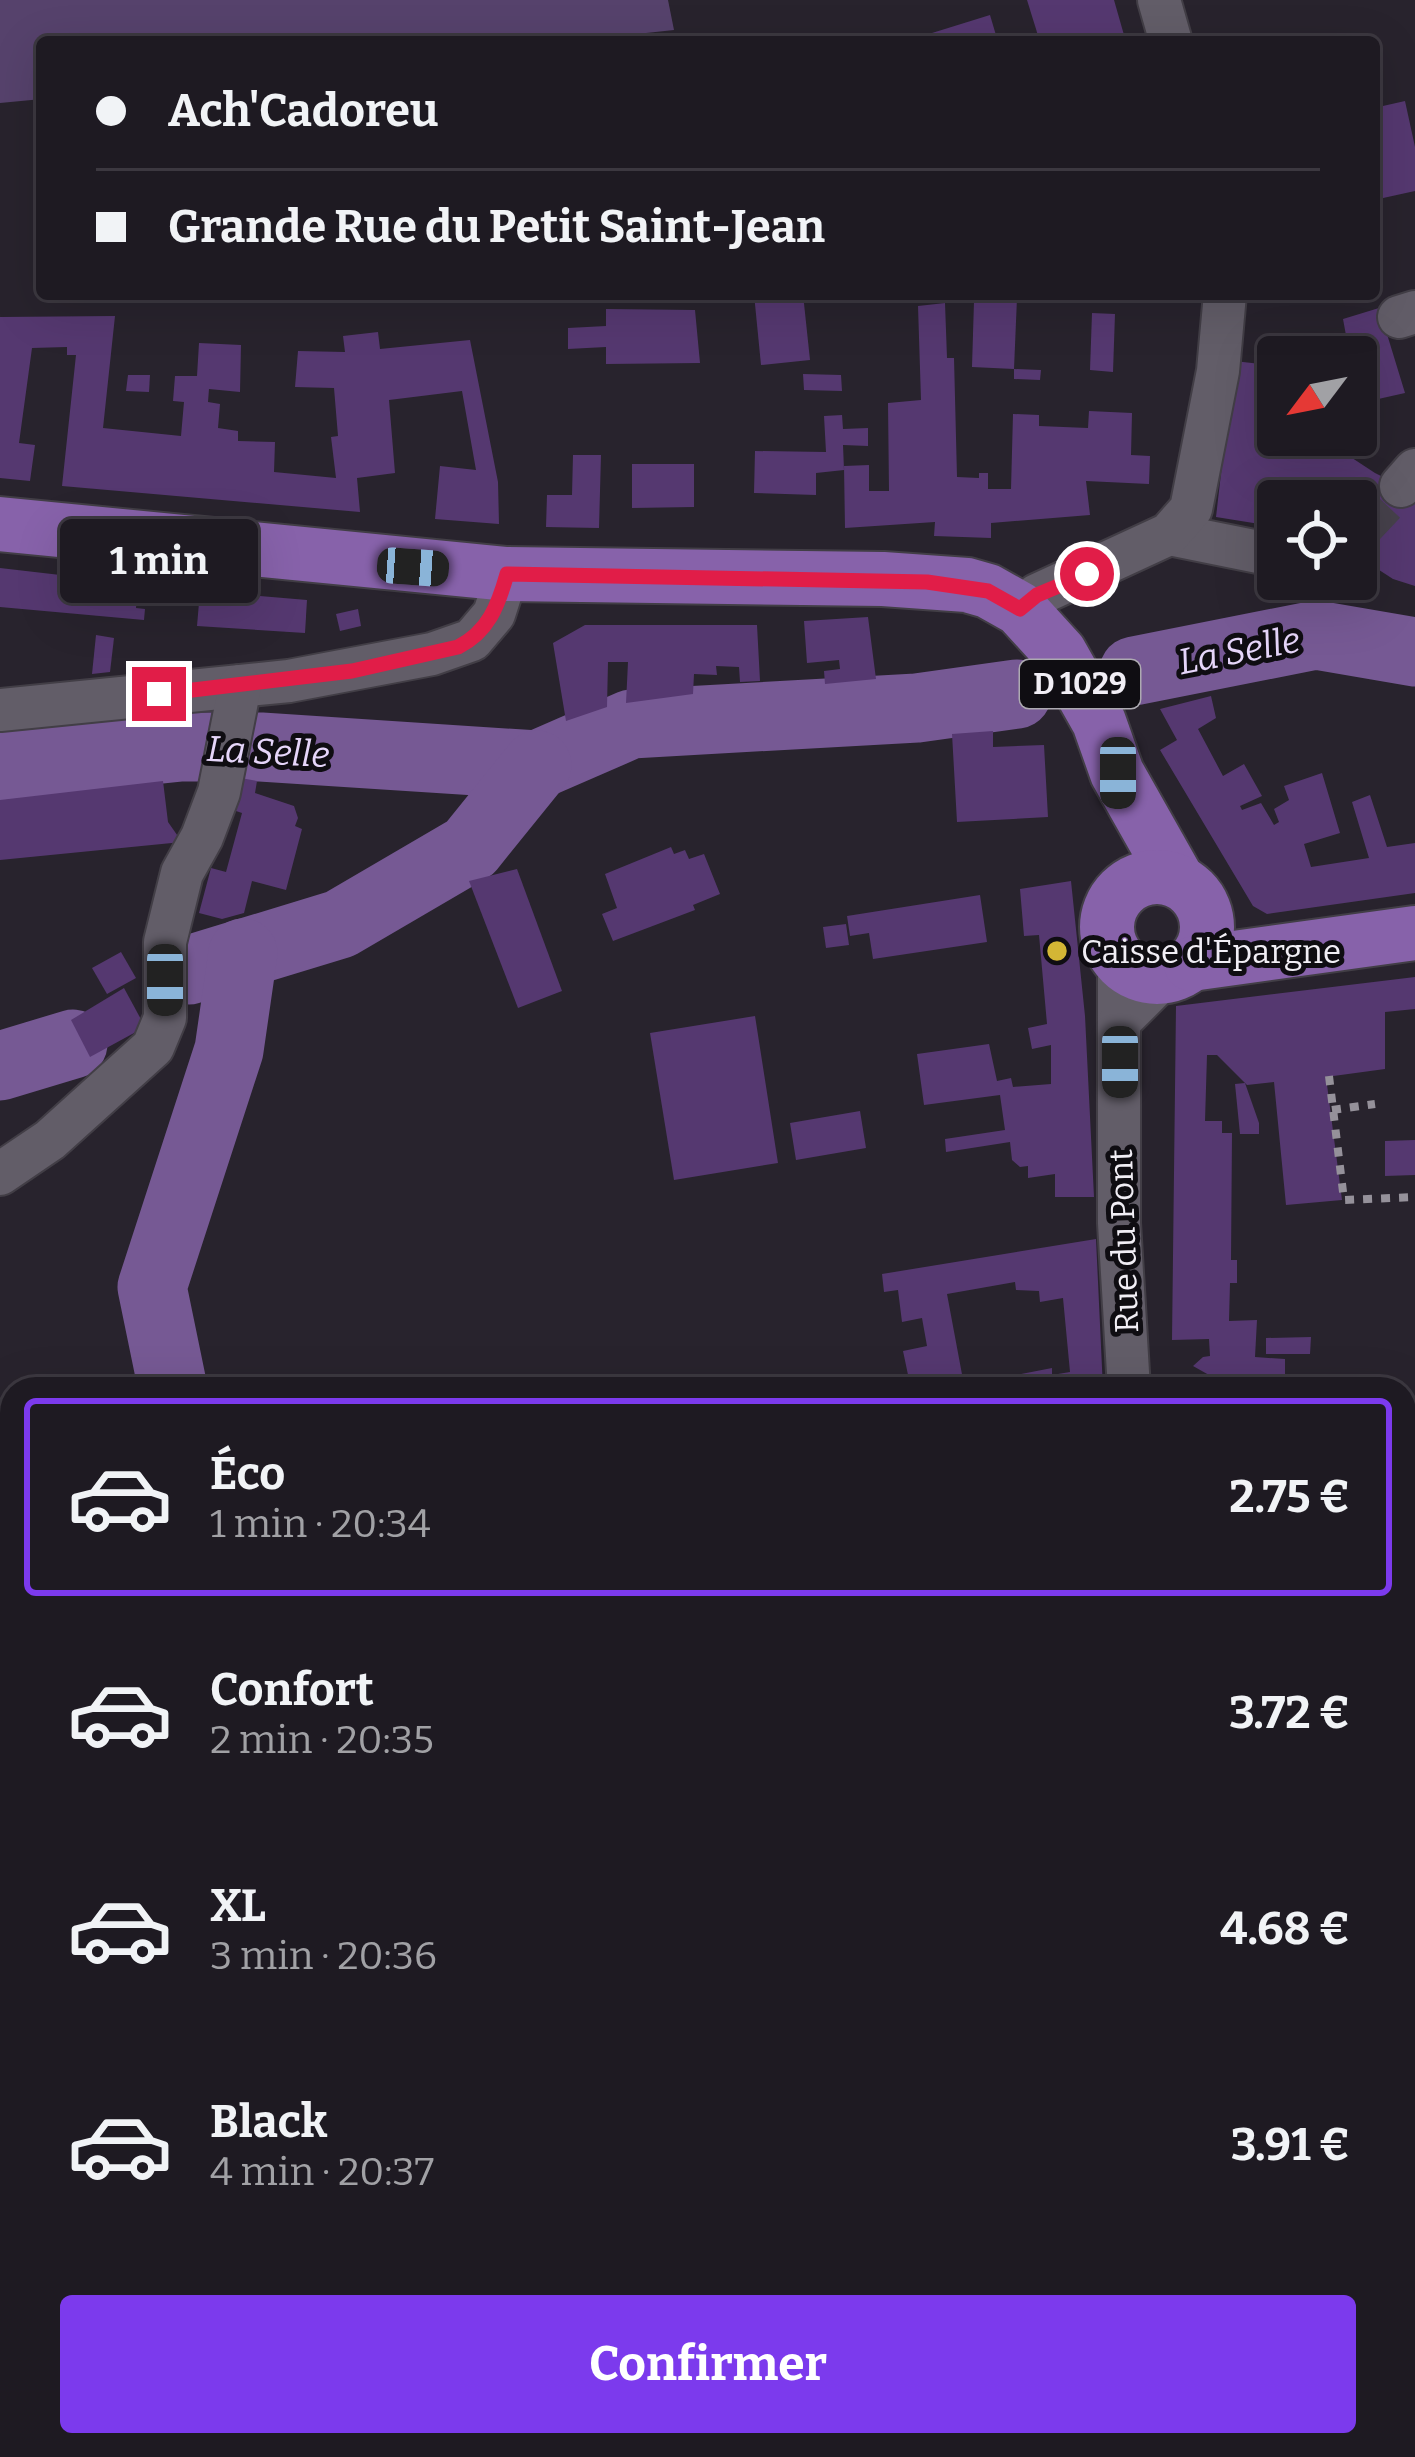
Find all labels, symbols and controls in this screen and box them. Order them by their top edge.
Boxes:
text: Ach'Cadoreu [168,84,439,138]
text: Grande Rue du Petit Saint-Jean [168,200,825,254]
north arrow [1257,336,1377,456]
map controls [1257,336,1377,600]
button: locate [1257,480,1377,600]
callout: 1 min [60,520,258,604]
text: 1 min [110,538,208,584]
car [376,547,450,587]
route start [1060,547,1114,601]
water label: La Selle [1175,618,1304,684]
road number: D 1029 [1020,660,1140,708]
route end [132,667,186,721]
water label: La Selle [205,727,331,777]
car [1100,737,1136,809]
place label: Caisse d'Épargne [1081,932,1341,972]
marker: Caisse d'Épargne [1044,938,1070,964]
car [147,944,183,1016]
car [1102,1026,1138,1098]
street label: Rue du Pont [1101,1148,1147,1334]
icon: car [66,1443,174,1551]
text: Éco [210,1447,285,1501]
text: 2.75 € [1229,1470,1350,1524]
text: 1 min · 20:34 [210,1501,430,1547]
icon: car [66,1659,174,1767]
text: Confort [210,1663,374,1717]
text: 3.72 € [1229,1686,1350,1740]
text: 2 min · 20:35 [210,1717,434,1763]
icon: car [66,1875,174,1983]
text: XL [210,1879,266,1933]
text: 4.68 € [1220,1902,1350,1956]
text: 3 min · 20:36 [210,1933,437,1979]
icon: car [66,2091,174,2199]
text: Black [210,2095,327,2149]
text: 3.91 € [1231,2118,1350,2172]
text: 4 min · 20:37 [210,2149,434,2195]
button: Confirmer [60,2295,1356,2433]

